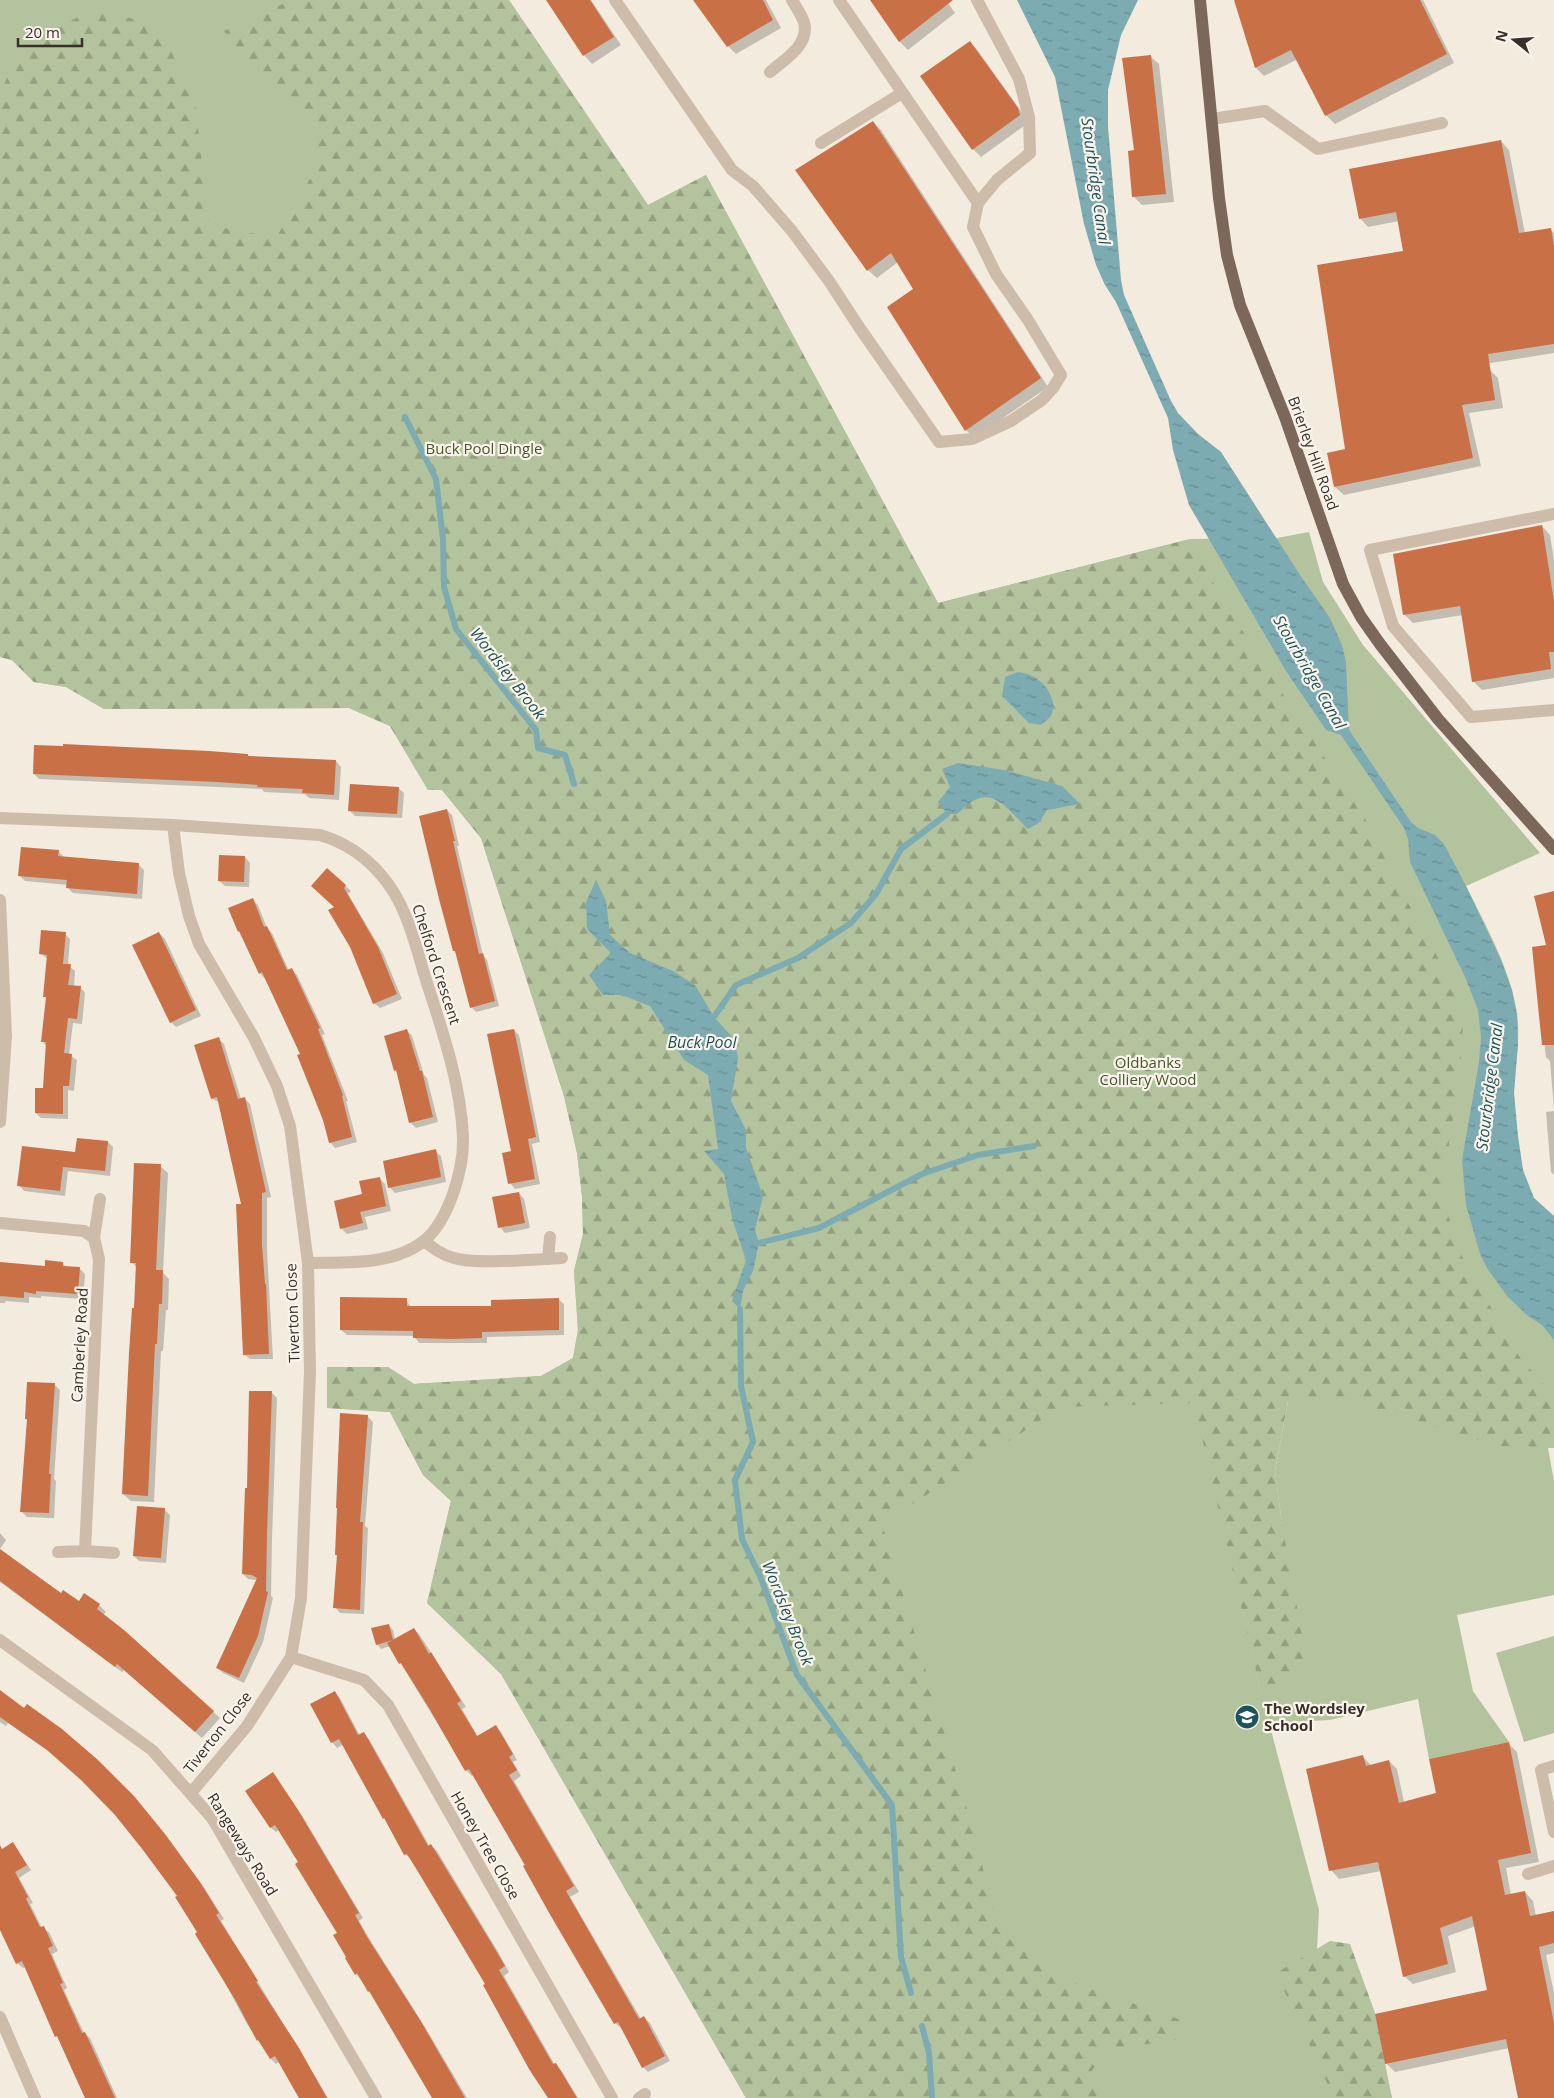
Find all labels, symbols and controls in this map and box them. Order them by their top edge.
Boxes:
scale bar [18,15,81,47]
north arrow [1489,15,1539,65]
text: 20 m [25,22,60,42]
text: N [1490,28,1512,44]
water label: Stourbridge Canal [1076,116,1116,247]
street label: Brierley Hill Road [1284,393,1344,513]
park label: Buck Pool Dingle [426,438,542,458]
water label: Stourbridge Canal [1268,611,1352,734]
water label: Wordsley Brook [465,623,551,724]
street label: Chelford Crescent [408,901,466,1027]
water label: Stourbridge Canal [1470,1021,1508,1152]
water label: Buck Pool [667,1031,738,1053]
park label: Oldbanks Colliery Wood [1100,1052,1196,1089]
street label: Tiverton Close [280,1263,304,1363]
street label: Camberley Road [66,1287,92,1403]
water label: Wordsley Brook [757,1558,819,1669]
street label: Tiverton Close [179,1687,255,1777]
place label: The Wordsley School [1264,1698,1365,1735]
school or university icon: The Wordsley School [1234,1704,1260,1730]
street label: Honey Tree Close [447,1787,525,1903]
street label: Rangeways Road [203,1789,283,1899]

